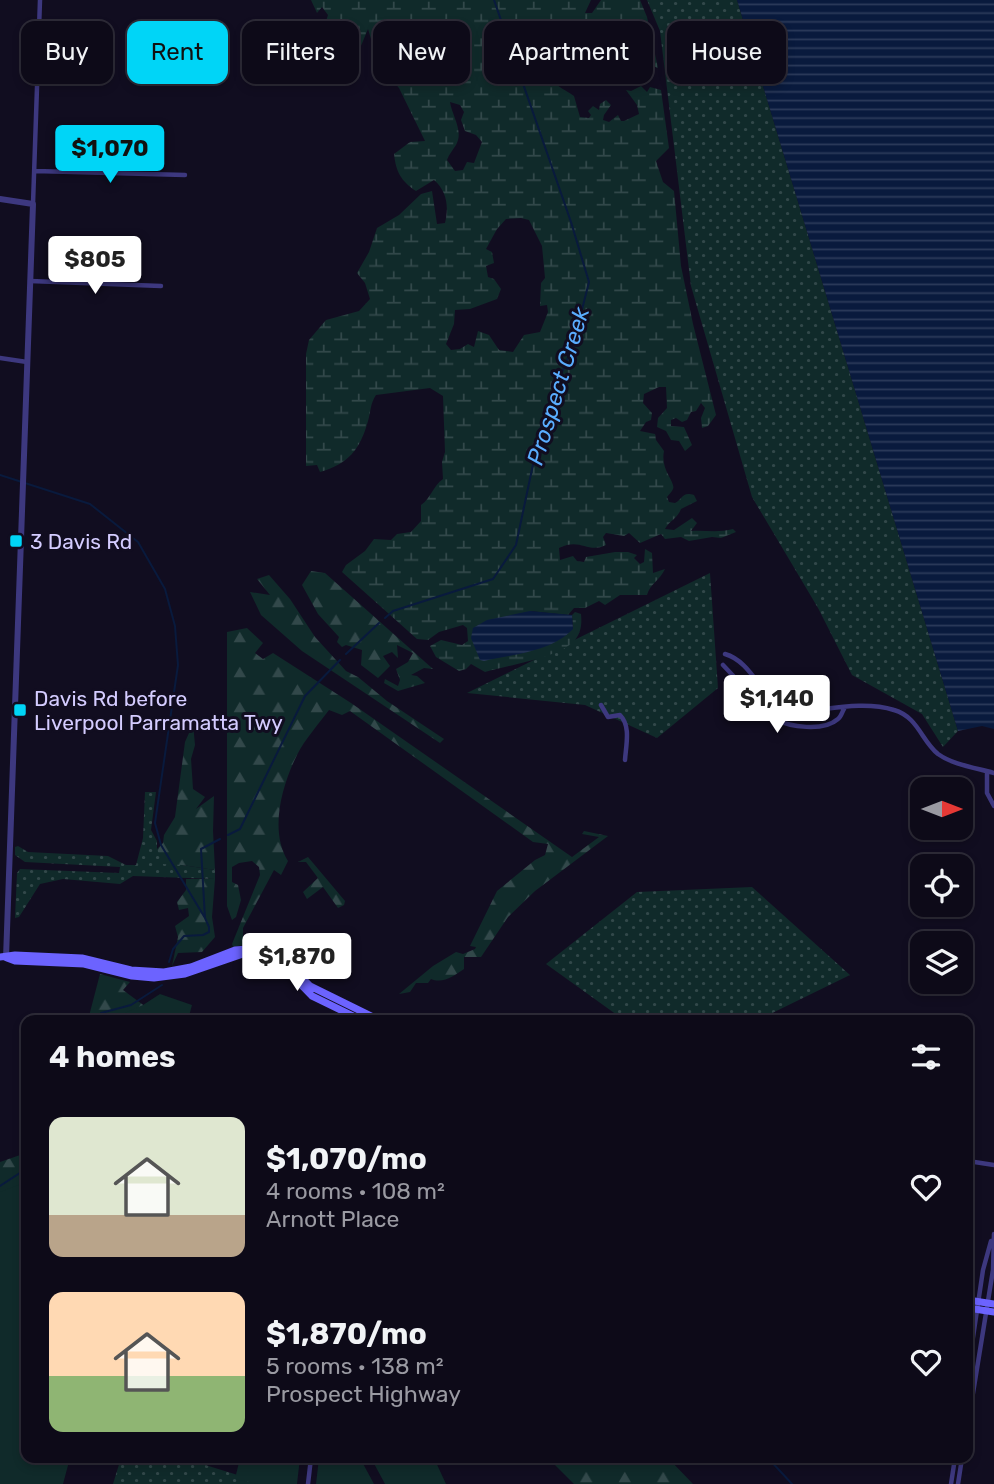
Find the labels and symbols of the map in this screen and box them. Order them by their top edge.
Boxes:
pin: $1,070 [53,125,167,185]
pin: $805 [54,236,136,296]
water label: Prospect Creek [521,303,596,468]
place label: 3 Davis Rd [30,529,132,554]
marker: 3 Davis Rd [8,533,24,549]
pin: $1,140 [720,676,834,735]
place label: Davis Rd before Liverpool Parramatta Twy [34,686,283,735]
marker: Davis Rd before Liverpool Parramatta Twy [12,702,28,718]
north arrow [910,777,973,840]
pin: $1,870 [240,934,354,993]

